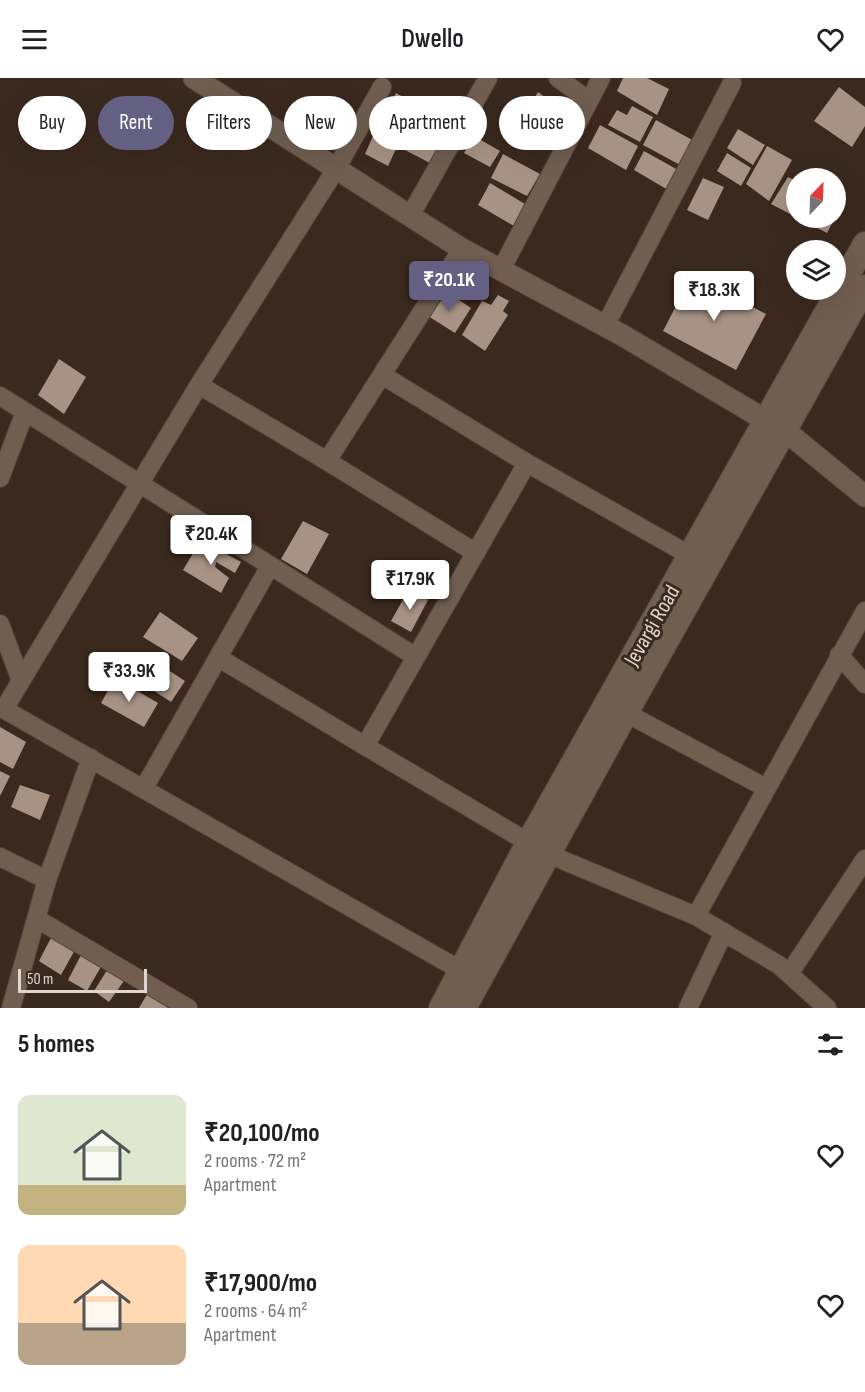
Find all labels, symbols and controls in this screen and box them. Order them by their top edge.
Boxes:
icon: menu [18,23,51,56]
text: Dwello [401,23,464,55]
icon: heart [814,23,847,56]
chip: Buy [18,96,86,150]
chip: Rent [98,96,174,150]
chip: Filters [186,96,272,150]
chip: New [284,96,357,150]
chip: Apartment [369,96,487,150]
chip: House [499,96,585,150]
north arrow [786,168,846,228]
map controls [786,168,846,300]
button: layers [786,240,846,300]
pin: ₹20.1K [400,261,498,312]
text: ₹20.1K [423,268,475,292]
pin: ₹18.3K [665,271,763,322]
text: ₹18.3K [688,278,740,302]
pin: ₹20.4K [162,515,260,566]
text: ₹20.4K [184,522,238,546]
pin: ₹17.9K [361,560,459,611]
text: ₹17.9K [385,567,435,591]
street label: Jevargi Road [618,581,686,672]
pin: ₹33.9K [80,652,178,703]
text: ₹33.9K [103,659,155,683]
scale bar [18,966,147,994]
text: 50 m [27,970,53,989]
icon: filters [814,1028,847,1061]
text: 5 homes [18,1029,95,1060]
text: ₹20,100/mo [204,1118,320,1149]
icon: home [66,1119,138,1191]
icon: heart [814,1139,847,1172]
text: 2 rooms · 72 m² [204,1149,306,1173]
text: Apartment [204,1173,277,1197]
text: ₹17,900/mo [204,1268,317,1299]
icon: home [66,1269,138,1341]
icon: heart [814,1289,847,1322]
text: 2 rooms · 64 m² [204,1299,308,1323]
text: Apartment [204,1323,277,1347]

